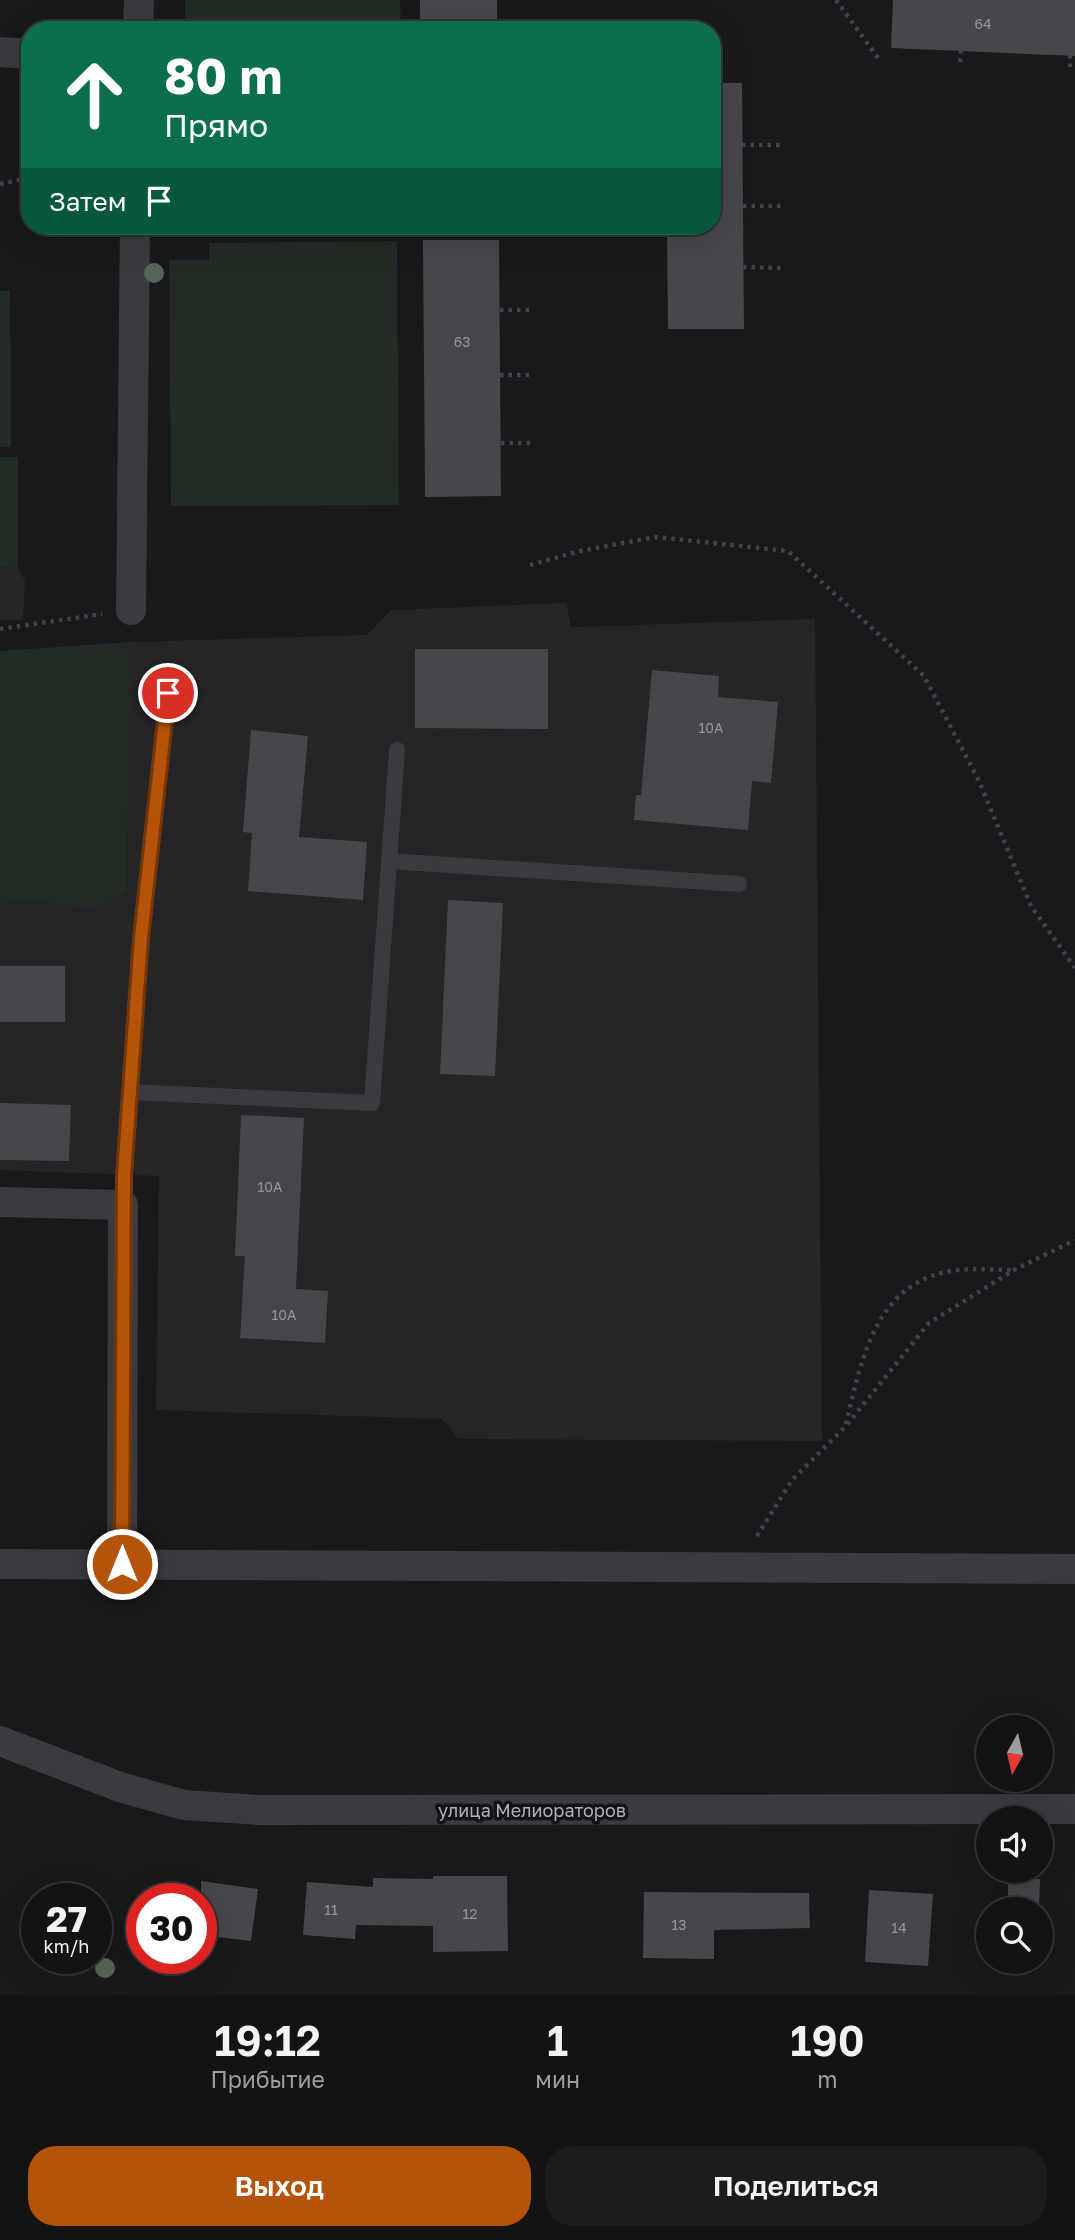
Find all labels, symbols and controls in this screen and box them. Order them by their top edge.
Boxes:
house number: 64 [974,15,992,32]
text: 80 m [164,46,282,105]
icon: ahead [49,49,140,140]
text: Прямо [164,106,268,144]
icon: arrive [140,182,178,220]
text: Затем [49,186,126,217]
house number: 63 [454,333,470,350]
pin [138,663,198,723]
icon: arrive [149,674,187,712]
house number: 10А [699,719,724,736]
house number: 10А [258,1178,283,1195]
house number: 10А [272,1306,297,1323]
position arrow [85,1527,159,1601]
north arrow [976,1715,1054,1792]
map controls [976,1715,1053,1974]
street label: улица Мелиораторов [438,1799,626,1821]
button: sound [976,1806,1053,1883]
speed limit sign: 30 [126,1883,217,1974]
button: search [976,1897,1053,1974]
text: 27 [46,1898,87,1940]
house number: 11 [324,1901,338,1918]
house number: 12 [463,1905,477,1922]
house number: 13 [672,1916,686,1933]
house number: 14 [891,1919,907,1936]
text: km/h [44,1935,89,1957]
text: 19:12 [214,2015,321,2065]
text: 1 [547,2015,568,2065]
text: 190 [790,2015,865,2065]
text: Прибытие [210,2065,325,2093]
text: мин [535,2065,580,2093]
text: m [817,2065,838,2093]
button: Выход [28,2146,531,2226]
button: Поделиться [545,2146,1047,2226]

